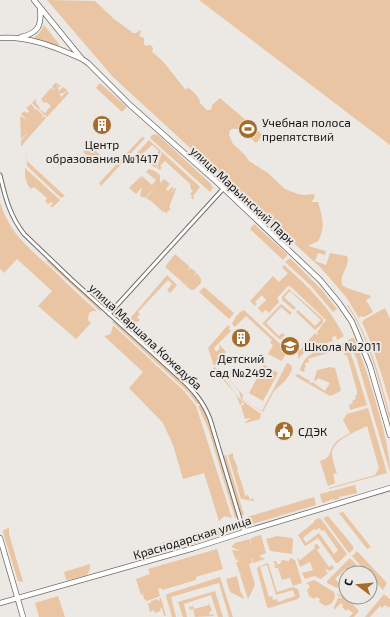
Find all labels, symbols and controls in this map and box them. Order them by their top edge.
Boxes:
building icon: Центр образования №1417 [91,114,113,136]
place label: Учебная полоса препятствий [262,115,351,143]
sports icon: Учебная полоса препятствий [237,118,259,140]
place label: Центр образования №1417 [46,137,158,165]
street label: улица Марьинский Парк [187,143,299,248]
street label: улица Маршала Кожедуба [86,280,205,393]
building icon: Детский сад №2492 [230,327,252,349]
school or university icon: Школа №2011 [279,335,301,357]
place label: Школа №2011 [304,339,381,353]
place label: Детский сад №2492 [210,351,273,379]
public building icon: СДЭК [273,420,295,442]
place label: СДЭК [298,424,327,438]
street label: Краснодарская улица [131,512,253,563]
north arrow [338,565,378,605]
text: С [341,577,355,587]

